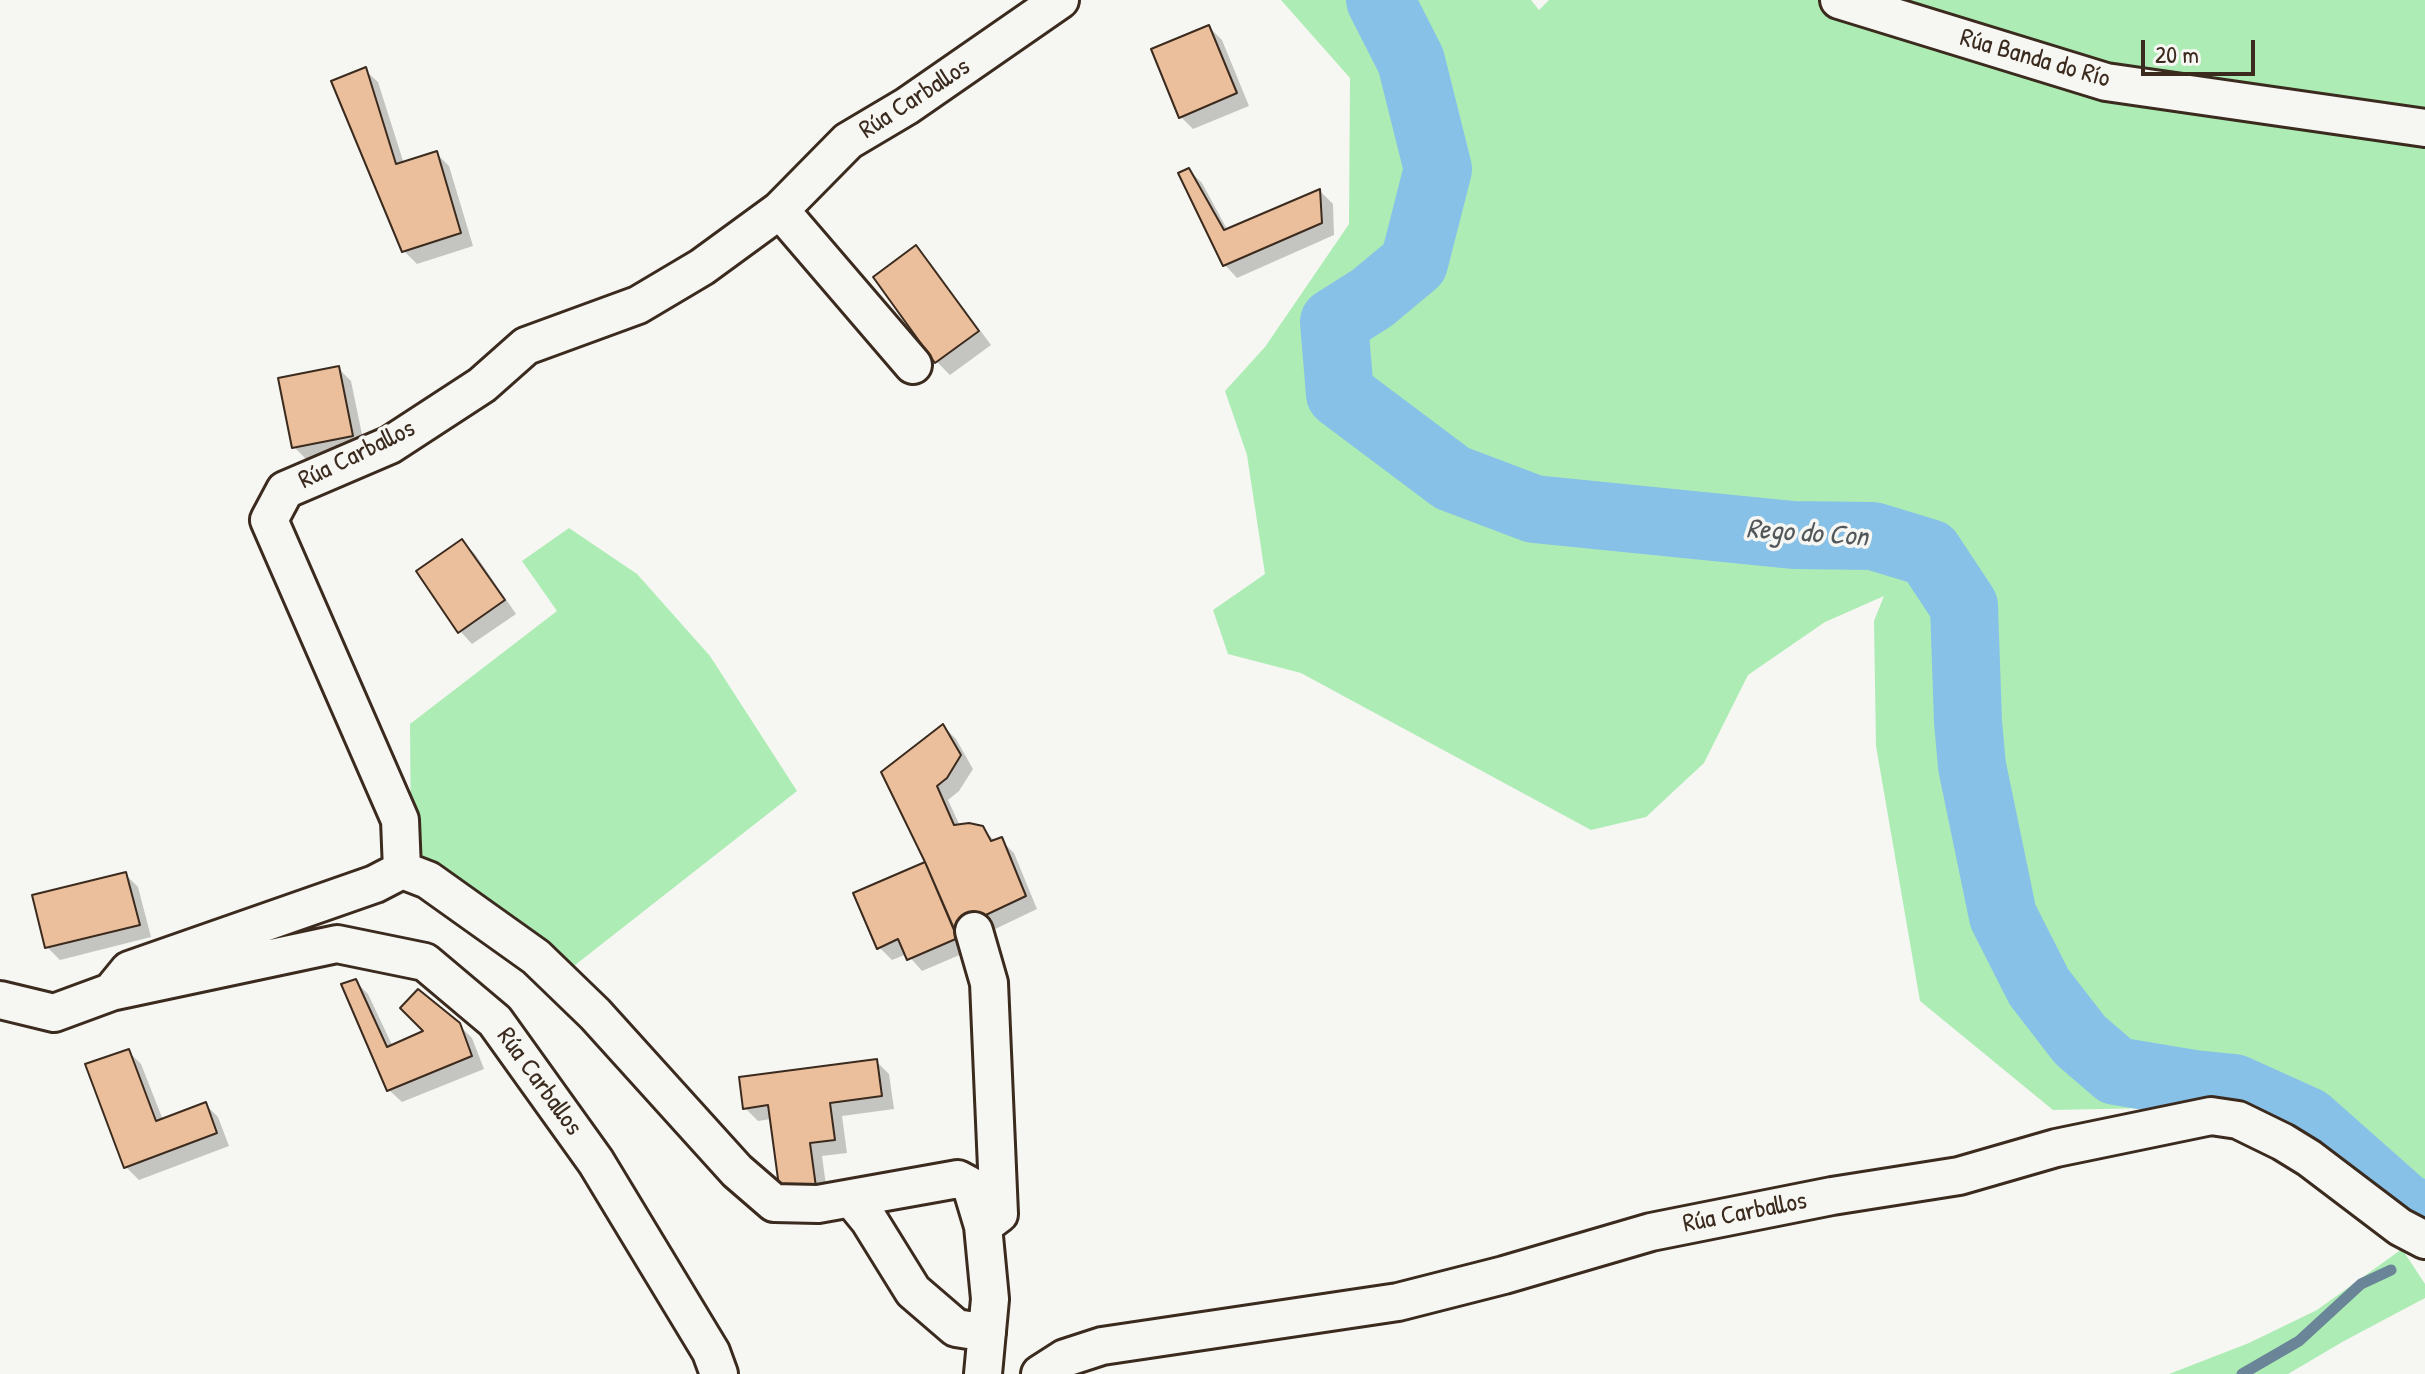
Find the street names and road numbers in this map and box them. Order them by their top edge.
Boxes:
street label: Rúa Banda do Río [1956,23,2114,95]
street label: Rúa Carballos [854,52,976,146]
street label: Rúa Carballos [294,413,420,497]
street label: Rúa Carballos [490,1022,588,1142]
street label: Rúa Carballos [1680,1186,1810,1240]

